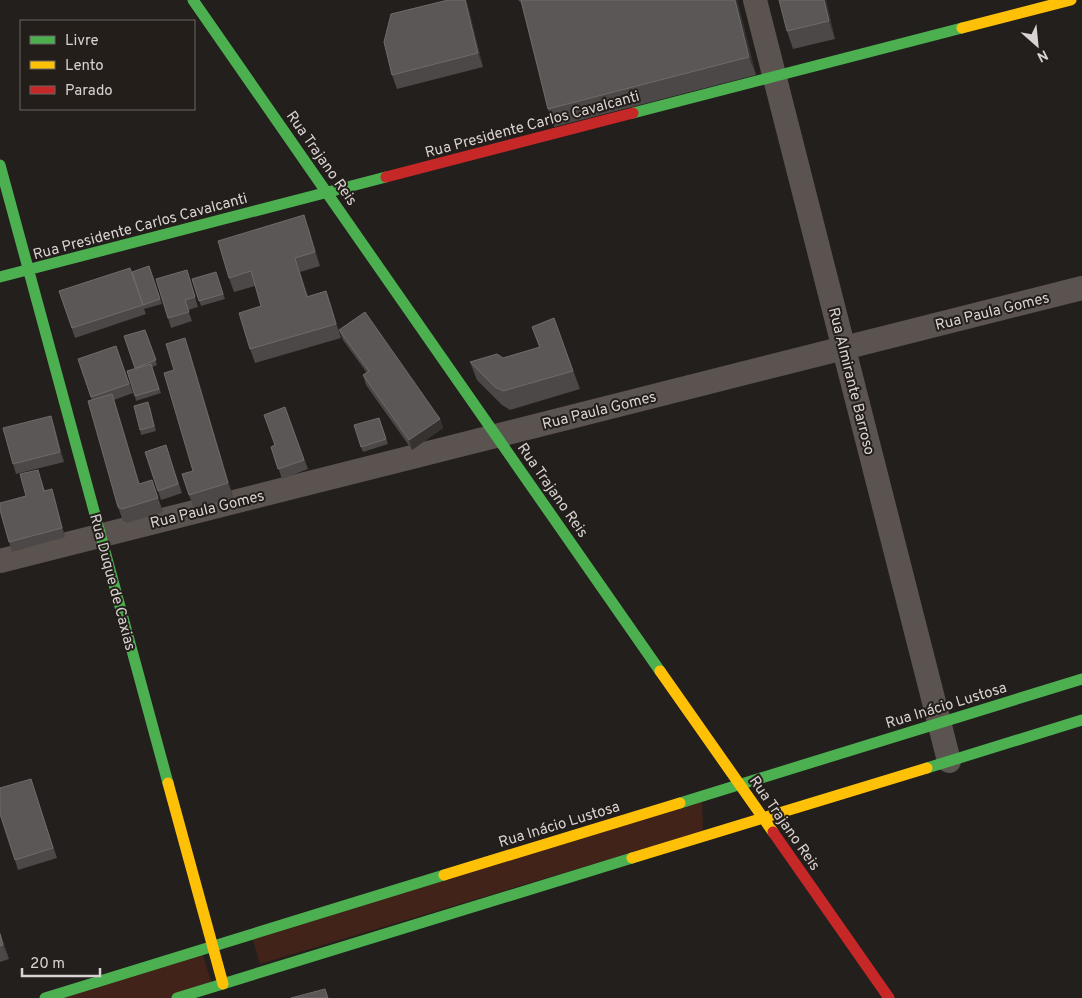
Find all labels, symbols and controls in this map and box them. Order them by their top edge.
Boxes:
legend [20,20,195,110]
north arrow [1012,20,1062,70]
text: Livre [65,32,99,51]
text: N [1034,45,1051,65]
text: Lento [65,57,104,76]
text: Parado [65,82,113,101]
street label: Rua Presidente Carlos Cavalcanti [423,88,642,163]
street label: Rua Trajano Reis [281,108,361,210]
street label: Rua Presidente Carlos Cavalcanti [31,190,250,265]
street label: Rua Paula Gomes [933,289,1051,336]
street label: Rua Almirante Barroso [823,306,878,457]
street label: Rua Paula Gomes [540,388,658,435]
street label: Rua Trajano Reis [512,440,592,542]
street label: Rua Paula Gomes [148,487,266,534]
street label: Rua Duque de Caxias [84,512,139,653]
street label: Rua Inácio Lustosa [884,679,1009,734]
street label: Rua Trajano Reis [744,773,824,875]
street label: Rua Inácio Lustosa [497,798,622,853]
scale bar [22,946,100,978]
text: 20 m [30,955,65,974]

